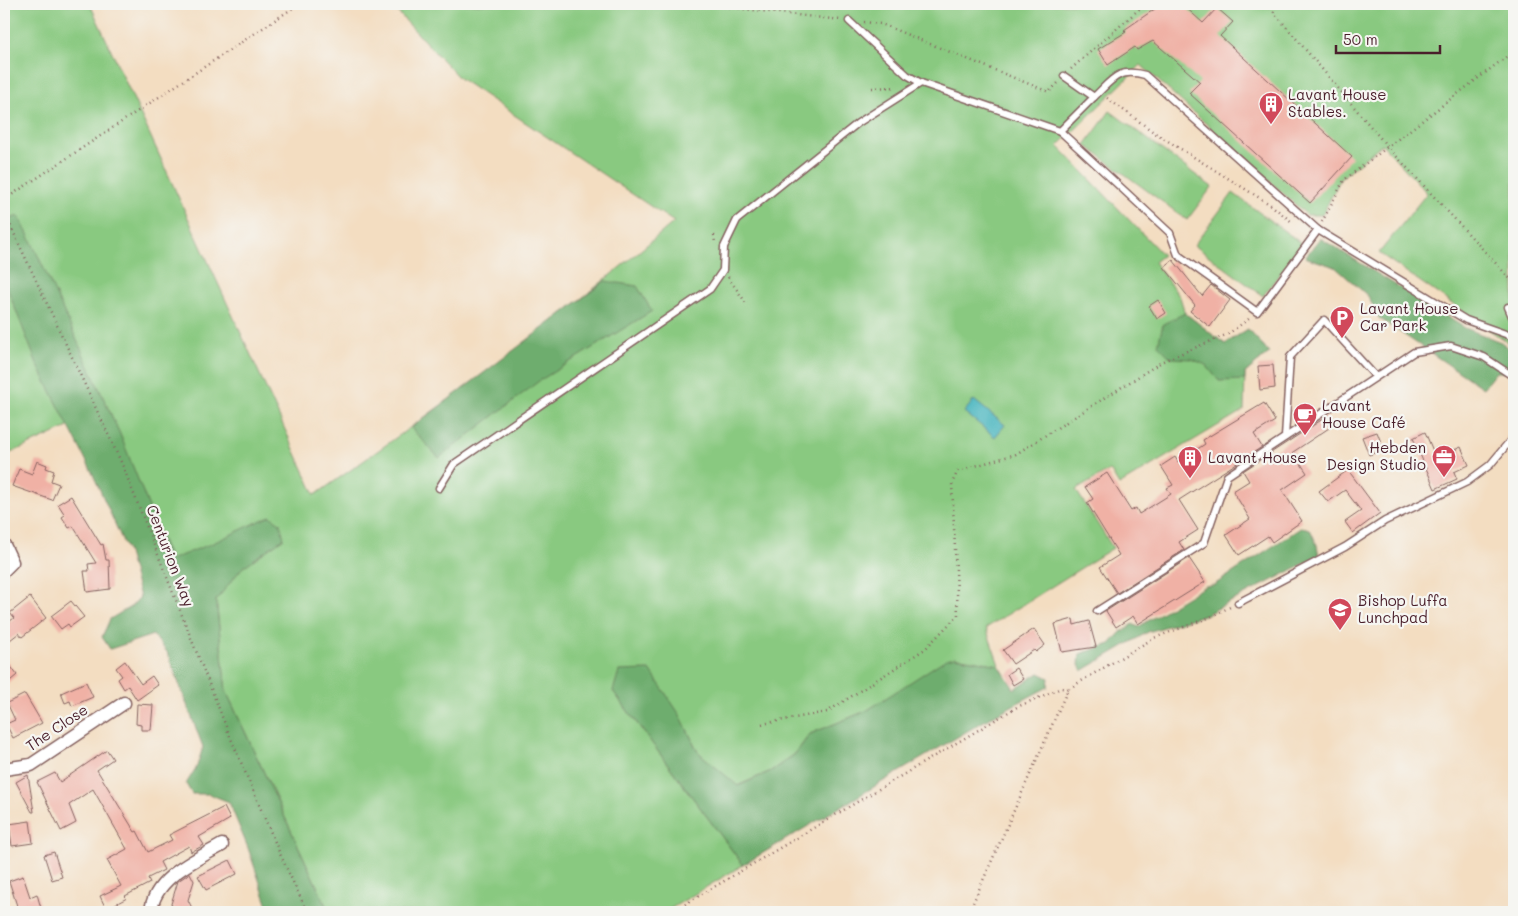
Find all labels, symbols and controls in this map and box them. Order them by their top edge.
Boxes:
scale bar [1336,22,1439,54]
text: 50 m [1343,29,1378,49]
place label: Lavant House Stables. [1288,84,1387,121]
building icon: Lavant House Stables. [1258,91,1284,125]
place label: Lavant House Car Park [1360,298,1459,335]
parking icon: Lavant House Car Park [1329,305,1355,339]
place label: Lavant House Café [1322,395,1406,432]
cafe icon: Lavant House Café [1292,402,1318,436]
place label: Hebden Design Studio [1326,437,1426,474]
office icon: Hebden Design Studio [1431,444,1457,478]
building icon: Lavant House [1177,445,1203,479]
place label: Lavant House [1208,447,1307,467]
street label: Centurion Way [142,502,200,610]
place label: Bishop Luffa Lunchpad [1358,590,1448,627]
school or university icon: Bishop Luffa Lunchpad [1327,597,1353,631]
street label: The Close [21,699,91,755]

